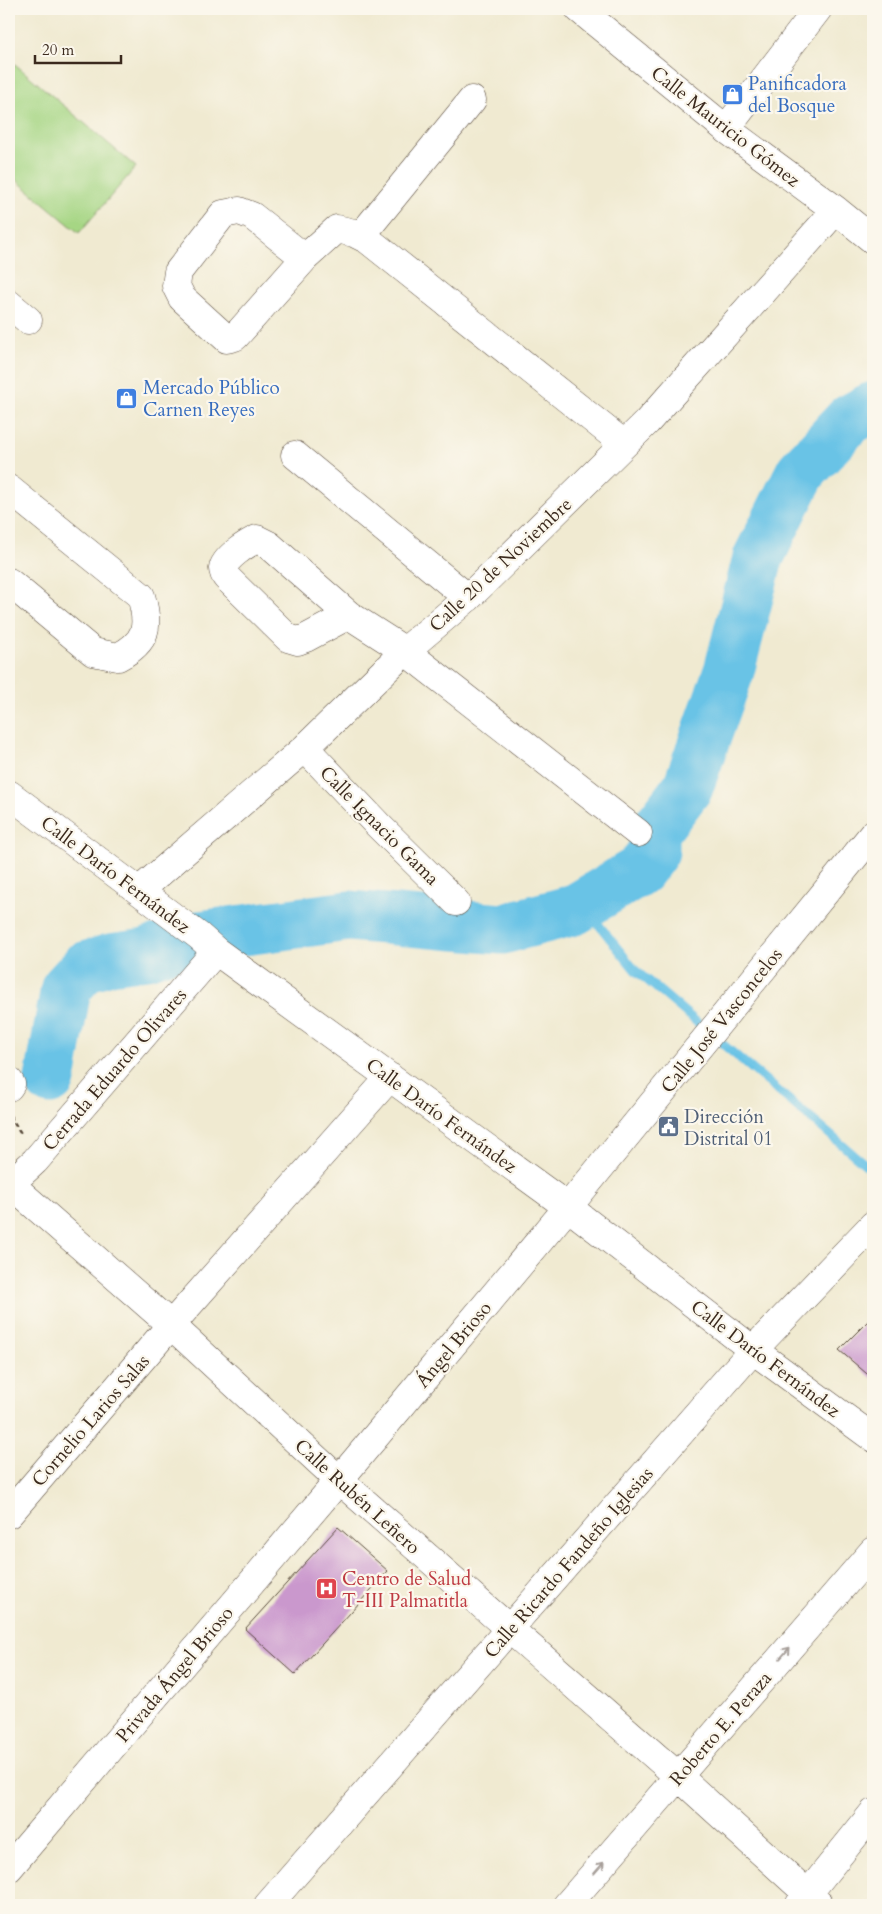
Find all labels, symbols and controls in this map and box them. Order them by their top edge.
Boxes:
scale bar [35,32,121,64]
text: 20 m [42,40,74,60]
street label: Calle Mauricio Gómez [645,60,806,194]
place label: Panificadora del Bosque [748,71,847,119]
shop icon: Panificadora del Bosque [720,82,744,106]
place label: Mercado Público Carnen Reyes [143,375,280,423]
shop icon: Mercado Público Carnen Reyes [115,386,139,410]
street label: Calle 20 de Noviembre [424,492,578,638]
street label: Calle Ignacio Gama [314,760,445,891]
street label: Calle Darío Fernández [35,810,196,940]
street label: Calle José Vasconcelos [655,943,788,1099]
street label: Cerrada Eduardo Olivares [37,983,193,1157]
street label: Calle Darío Fernández [361,1052,523,1180]
place label: Dirección Distrital 01 [684,1104,773,1152]
public building icon: Dirección Distrital 01 [656,1115,680,1139]
street label: Calle Darío Fernández [685,1294,846,1424]
street label: Ángel Brioso [410,1296,498,1393]
street label: Cornelio Larios Salas [26,1349,156,1492]
street label: Calle Rubén Leñero [289,1433,426,1560]
street label: Calle Ricardo Fandeño Iglesias [478,1461,659,1664]
place label: Centro de Salud T-III Palmatitla [342,1566,471,1614]
hospital icon: Centro de Salud T-III Palmatitla [314,1577,338,1601]
street label: Privada Ángel Brioso [110,1601,239,1748]
one-way arrow [780,1646,791,1659]
street label: Roberto E. Peraza [664,1666,778,1791]
one-way arrow [593,1862,605,1875]

